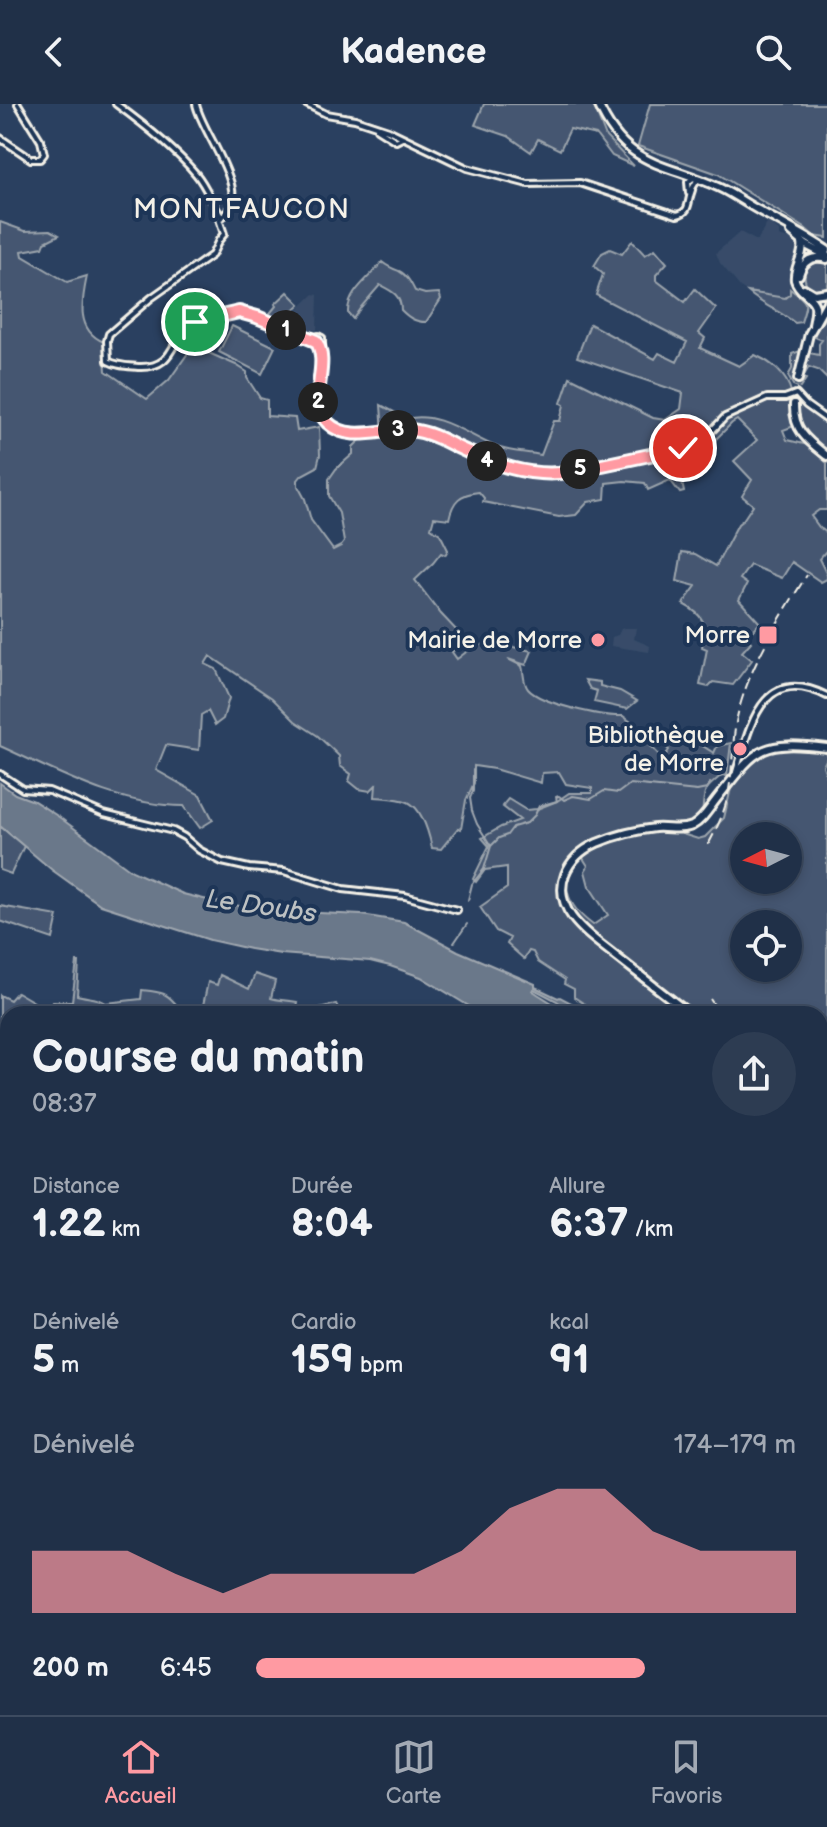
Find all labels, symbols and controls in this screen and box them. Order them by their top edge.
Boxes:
icon: back [32,30,76,74]
icon: search [751,30,795,74]
text: Kadence [341,31,486,74]
district label: MONTFAUCON [133,193,351,226]
pin [161,288,229,356]
icon: arrive [173,300,217,344]
pin: 1 [266,310,306,350]
text: 1 [281,316,291,343]
pin: 2 [298,382,338,422]
text: 2 [311,388,325,415]
pin: 3 [378,410,418,450]
pin [649,414,717,482]
text: 3 [392,416,404,443]
icon: check [661,426,705,470]
pin: 4 [467,441,507,481]
text: 4 [481,447,493,474]
pin: 5 [560,449,600,489]
text: 5 [574,455,586,482]
place label: Morre [685,621,750,650]
marker: Morre [757,624,779,646]
place label: Mairie de Morre [407,626,582,655]
marker: Mairie de Morre [589,631,607,649]
place label: Bibliothèque de Morre [587,721,724,778]
marker: Bibliothèque de Morre [731,740,749,758]
north arrow [730,822,802,894]
map controls [730,822,802,982]
water label: Le Doubs [204,884,319,930]
button: locate [730,910,802,982]
text: Course du matin [32,1032,364,1085]
button: share [712,1032,796,1116]
text: 08:37 [32,1089,96,1120]
text: Distance [32,1173,120,1200]
text: Durée [291,1173,353,1200]
text: Allure [549,1173,605,1200]
text: 1.22 [32,1200,106,1248]
text: 8:04 [291,1200,373,1248]
text: 6:37 [549,1200,629,1248]
text: km [106,1216,140,1243]
text: /km [629,1216,673,1243]
text: Dénivelé [32,1309,119,1336]
text: Cardio [291,1309,357,1336]
text: kcal [549,1309,589,1336]
text: 5 [32,1336,55,1384]
text: 159 [291,1336,354,1384]
text: 91 [549,1336,590,1384]
text: m [55,1352,79,1379]
text: bpm [354,1352,403,1379]
text: Dénivelé [32,1430,135,1461]
text: 174–179 m [674,1430,796,1461]
text: 200 m [32,1653,109,1684]
text: 6:45 [160,1653,212,1684]
tab: Accueil [105,1735,176,1810]
tab: Carte [386,1735,441,1810]
tab: Favoris [651,1735,722,1810]

